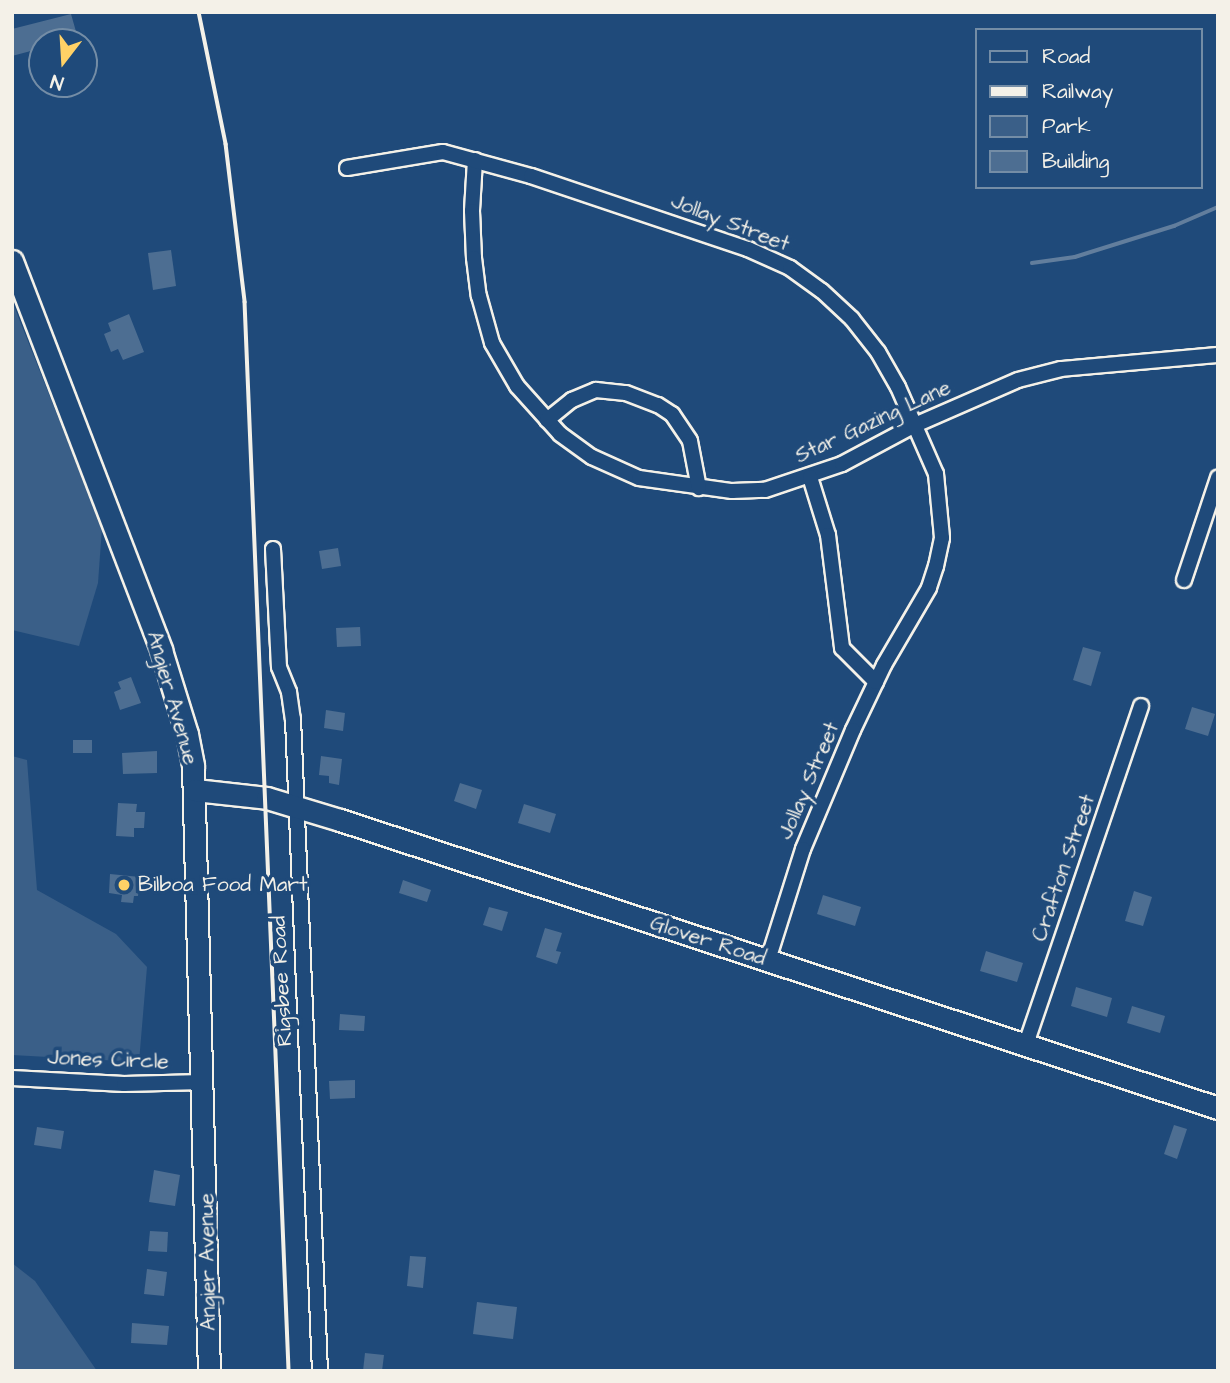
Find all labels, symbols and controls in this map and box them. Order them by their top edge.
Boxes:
north arrow [28,28,98,98]
legend [974,28,1202,189]
text: Road [1042,42,1090,71]
text: N [48,67,67,96]
text: Railway [1042,77,1113,106]
text: Park [1042,112,1091,141]
text: Building [1042,147,1109,176]
street label: Jollay Street [667,189,793,257]
street label: Star Gazing Lane [791,375,955,469]
street label: Angier Avenue [141,628,203,768]
street label: Jollay Street [773,719,845,843]
street label: Crafton Street [1027,791,1101,945]
place label: Bilboa Food Mart [138,872,308,898]
marker: Bilboa Food Mart [116,877,132,893]
street label: Glover Road [647,910,769,972]
street label: Rigsbee Road [266,915,298,1047]
street label: Jones Circle [47,1045,169,1075]
street label: Angier Avenue [194,1193,222,1331]

